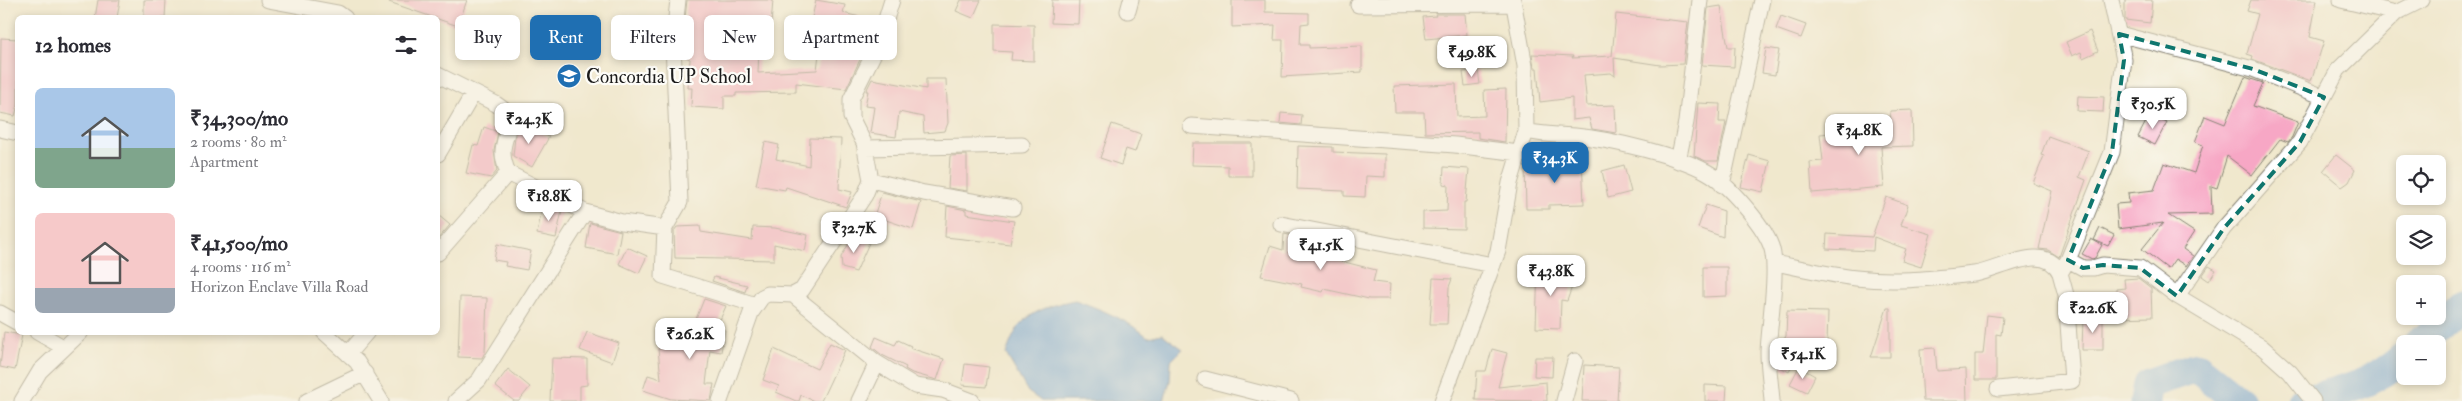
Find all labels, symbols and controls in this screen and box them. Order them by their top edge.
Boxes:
chip: Buy [455,15,520,60]
chip: Rent [530,15,601,60]
chip: Filters [611,15,694,60]
chip: New [704,15,774,60]
chip: Apartment [784,15,897,60]
icon: filters [392,31,420,59]
text: 12 homes [35,32,111,59]
pin: ₹49.8K [1431,36,1513,78]
text: ₹49.8K [1448,42,1496,62]
school or university icon: Concordia UP School [556,63,582,89]
place label: Concordia UP School [586,65,751,89]
pin: ₹30.5K [2112,88,2194,130]
text: ₹30.5K [2131,94,2175,114]
pin: ₹24.3K [488,102,570,145]
text: ₹34,300/mo [190,105,288,132]
icon: home [75,108,135,168]
text: ₹24.3K [506,109,552,129]
pin: ₹34.8K [1818,114,1900,156]
text: ₹34.8K [1836,120,1882,140]
text: 2 rooms · 80 m² [190,132,287,152]
pin: ₹34.3K [1514,142,1596,184]
text: ₹34.3K [1533,148,1577,168]
text: Apartment [190,152,258,172]
map controls [2396,155,2446,385]
button: locate [2396,155,2446,205]
pin: ₹18.8K [508,180,590,222]
text: ₹18.8K [527,186,571,206]
pin: ₹32.7K [813,212,895,254]
button: layers [2396,215,2446,265]
text: ₹32.7K [832,218,876,238]
pin: ₹41.5K [1280,228,1362,271]
text: ₹41,500/mo [190,230,288,257]
icon: home [75,233,135,293]
text: ₹41.5K [1299,235,1343,255]
pin: ₹43.8K [1510,254,1592,297]
text: 4 rooms · 116 m² [190,257,291,277]
text: ₹43.8K [1528,261,1574,281]
button: + [2396,275,2446,325]
text: Horizon Enclave Villa Road [190,277,368,297]
pin: ₹22.6K [2052,292,2134,334]
text: ₹22.6K [2069,298,2117,318]
pin: ₹26.2K [649,318,731,360]
text: ₹26.2K [666,324,714,344]
button: − [2396,335,2446,385]
pin: ₹54.1K [1762,338,1844,380]
text: ₹54.1K [1781,344,1825,364]

